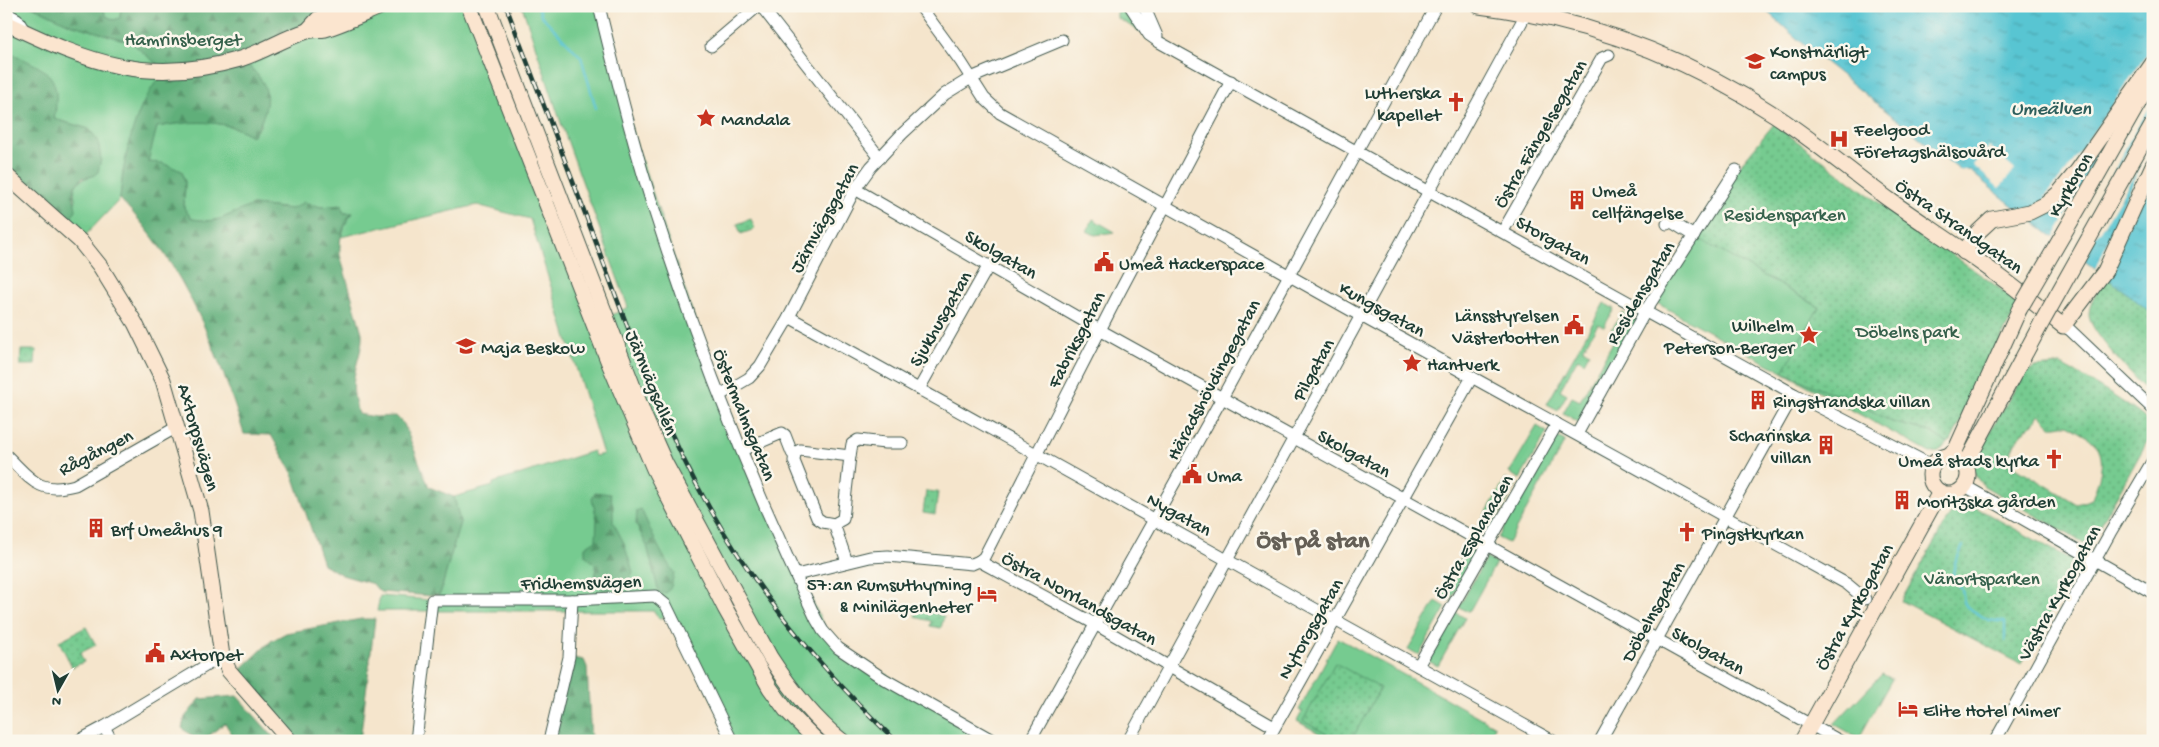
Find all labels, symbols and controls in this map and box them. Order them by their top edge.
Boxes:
park label: Hamrinsberget [125,30,244,53]
place label: Konstnärligt campus [1770,42,1870,87]
school or university icon: Konstnärligt campus [1744,50,1766,72]
street label: Östra Fängelsegatan [1490,56,1594,213]
place label: Lutherska kapellet [1365,83,1443,128]
church icon: Lutherska kapellet [1445,91,1467,113]
water label: Umeälven [2011,99,2092,122]
place icon: Mandala [695,107,717,129]
place label: Mandala [721,110,792,133]
place label: Feelgood Företagshälsovård [1853,120,2007,165]
hospital icon: Feelgood Företagshälsovård [1828,128,1850,150]
street label: Kyrkbron [2044,149,2100,222]
street label: Järnvägsgatan [786,160,866,278]
street label: Östra Strandgatan [1890,175,2026,280]
place label: Umeå cellfängelse [1592,181,1684,226]
building icon: Umeå cellfängelse [1566,189,1588,211]
park label: Residensparken [1724,205,1846,228]
street label: Storgatan [1511,212,1594,272]
street label: Skolgatan [960,226,1041,286]
street label: Residensgatan [1602,238,1682,350]
public building icon: Umeå Hackerspace [1093,251,1115,273]
place label: Umeå Hackerspace [1119,254,1265,277]
street label: Sjukhusgatan [905,268,979,372]
street label: Kungsgatan [1334,278,1428,344]
street label: Fabriksgatan [1044,288,1112,394]
street label: Häradshövdingegatan [1163,296,1267,465]
place label: Länsstyrelsen Västerbotten [1451,306,1559,351]
public building icon: Länsstyrelsen Västerbotten [1563,314,1585,336]
place label: Wilhelm Peterson-Berger [1663,316,1796,361]
park label: Döbelns park [1854,322,1959,345]
place icon: Wilhelm Peterson-Berger [1798,324,1820,346]
street label: Järnvägsallén [618,328,681,439]
school or university icon: Maja Beskow [455,335,477,357]
street label: Pilgatan [1288,336,1341,407]
place label: Maja Beskow [481,338,585,361]
street label: Östermalmsgatan [706,346,780,485]
place icon: Hantverk [1401,352,1423,374]
place label: Hantverk [1427,355,1500,378]
street label: Axtorpsvägen [170,382,223,494]
building icon: Ringstrandska villan [1747,389,1769,411]
place label: Ringstrandska villan [1773,392,1930,415]
street label: Rågången [55,426,138,483]
street label: Skolgatan [1313,426,1394,485]
place label: Scharinska villan [1729,426,1812,471]
building icon: Scharinska villan [1815,434,1837,456]
church icon: Umeå stads kyrka [2043,448,2065,470]
place label: Umeå stads kyrka [1898,451,2040,474]
public building icon: Uma [1181,463,1203,485]
place label: Uma [1207,466,1243,489]
street label: Östra Esplanaden [1430,471,1520,604]
street label: Nygatan [1142,489,1215,543]
building icon: Moritzska gården [1891,489,1913,511]
place label: Moritzska gården [1917,492,2056,515]
building icon: Brf Umeåhus 9 [85,517,107,539]
place label: Brf Umeåhus 9 [110,520,223,543]
church icon: Pingstkyrkan [1676,521,1698,543]
street label: Västra Kyrkogatan [2014,522,2108,666]
place label: Pingstkyrkan [1701,524,1804,547]
district label: Öst på stan [1257,528,1370,557]
street label: Östra Kyrkogatan [1812,540,1900,675]
street label: Östra Norrlandsgatan [997,548,1160,652]
street label: Döbelnsgatan [1617,559,1692,669]
park label: Vänortsparken [1923,569,2040,592]
street label: Fridhemsvägen [519,572,642,597]
place label: 57:an Rumsuthyrning & Minilägenheter [807,575,974,620]
street label: Nytorgsgatan [1274,575,1350,684]
hotel icon: 57:an Rumsuthyrning & Minilägenheter [976,583,998,605]
street label: Skolgatan [1667,623,1748,682]
public building icon: Axtorpet [144,642,166,664]
place label: Axtorpet [170,645,245,668]
north arrow [32,664,82,714]
text: N [51,691,62,709]
hotel icon: Elite Hotel Mimer [1897,698,1919,720]
place label: Elite Hotel Mimer [1923,701,2062,724]

